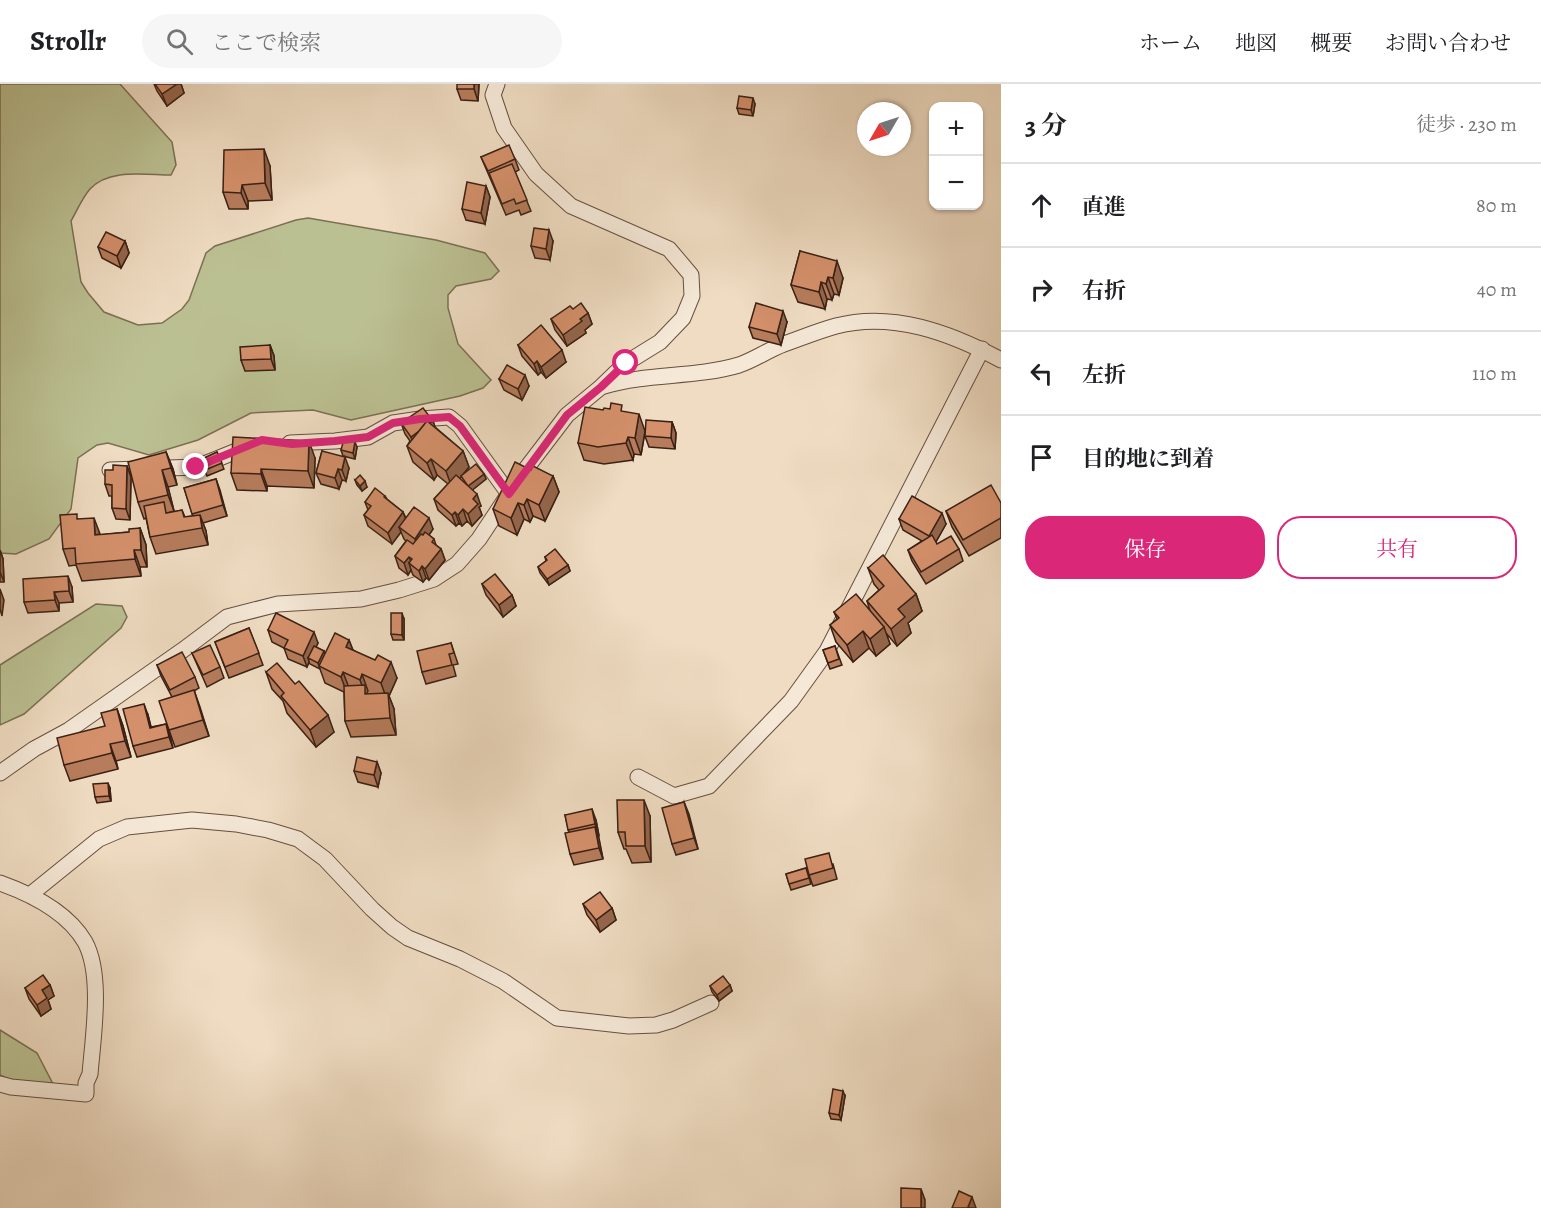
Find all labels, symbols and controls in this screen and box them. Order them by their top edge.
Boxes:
search box [142,14,562,68]
text: Strollr [30,22,106,60]
icon: search [163,25,196,58]
text: ここで検索 [211,28,321,58]
text: ホーム [1139,29,1202,57]
text: 地図 [1235,29,1277,57]
text: 概要 [1310,29,1352,57]
text: お問い合わせ [1385,29,1511,57]
north arrow [857,102,911,156]
map controls [929,102,983,210]
button: + [929,102,983,156]
text: 3 分 [1025,108,1067,143]
text: 徒歩 · 230 m [1416,111,1517,138]
button: − [929,156,983,210]
icon: ahead [1025,189,1058,222]
text: 直進 [1082,192,1126,222]
text: 80 m [1476,192,1517,219]
icon: right [1025,273,1058,306]
text: 右折 [1082,276,1126,306]
text: 40 m [1477,276,1517,303]
route start [612,349,638,375]
icon: left [1025,357,1058,390]
text: 左折 [1082,360,1126,390]
text: 110 m [1472,360,1517,387]
icon: arrive [1025,441,1058,474]
text: 目的地に到着 [1082,444,1214,474]
route end [182,453,208,479]
button: 保存 [1025,516,1265,579]
button: 共有 [1277,516,1517,579]

